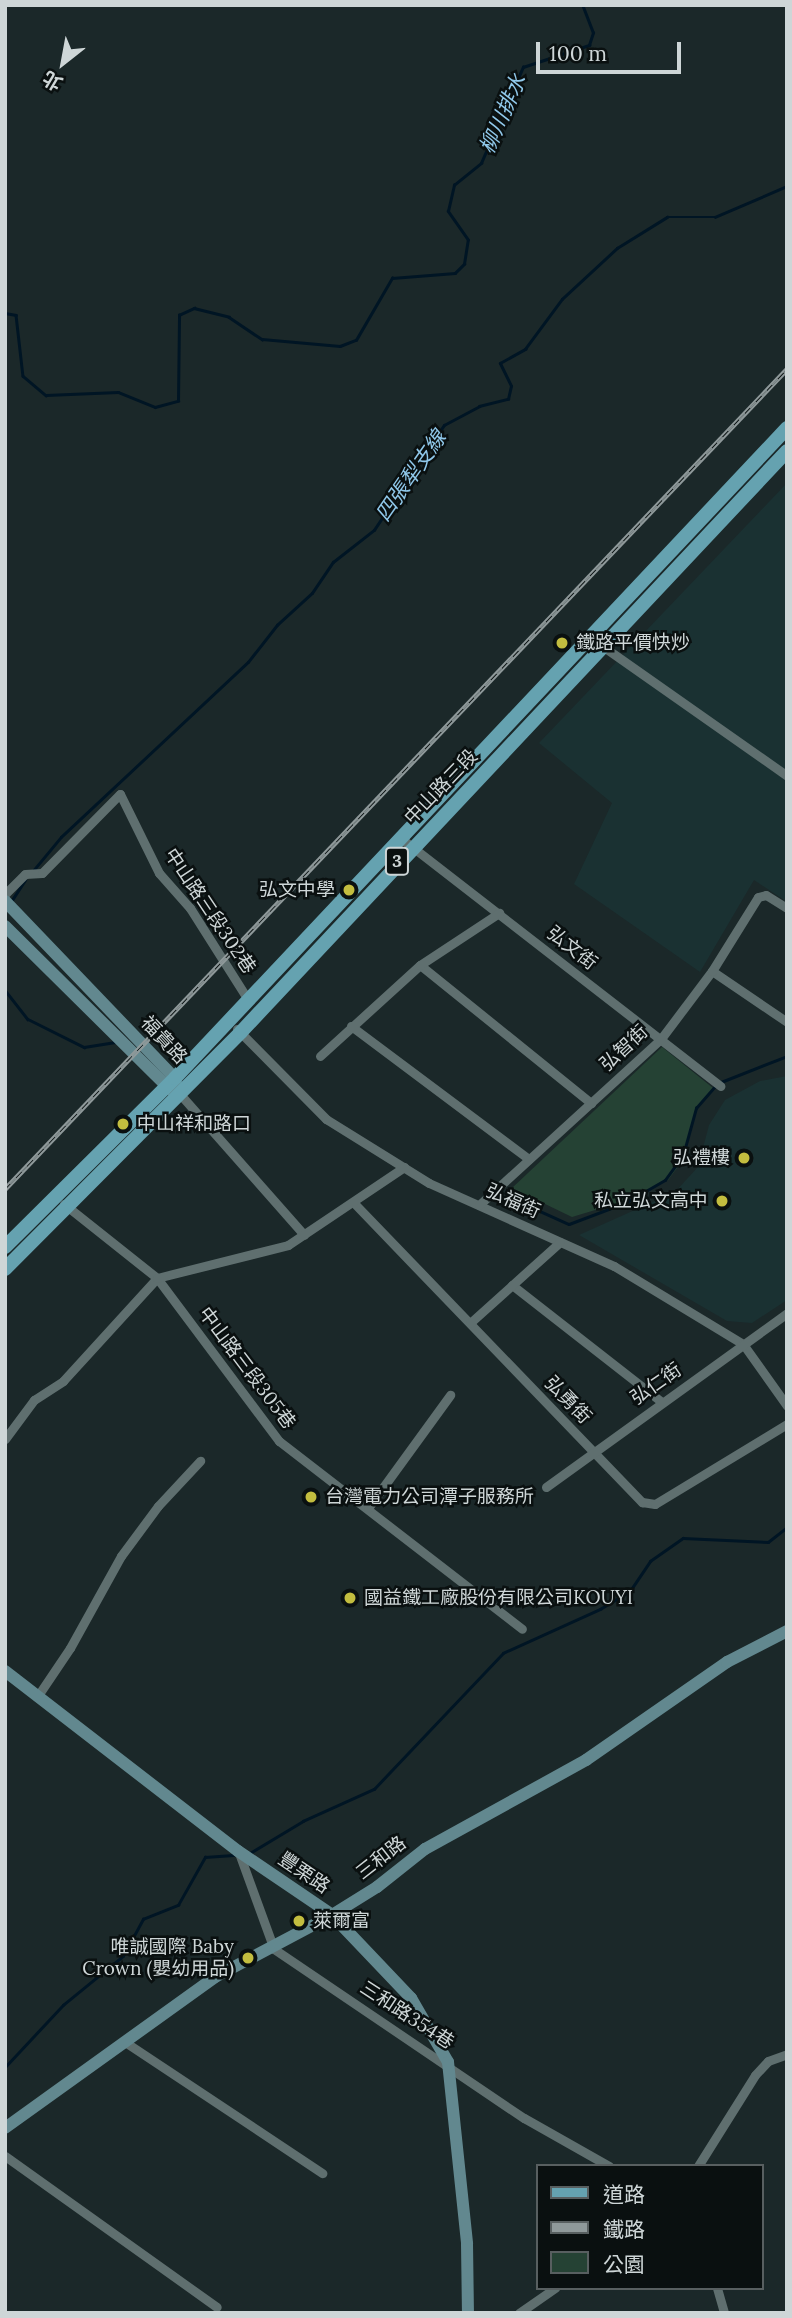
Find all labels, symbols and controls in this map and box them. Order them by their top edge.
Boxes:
north arrow [28,28,98,98]
scale bar [540,28,685,72]
text: 100 m [549,40,607,67]
text: 北 [38,66,67,96]
water label: 柳川排水 [474,71,532,157]
water label: 四張犁支線 [371,426,451,526]
place label: 鐵路平價快炒 [576,632,690,654]
marker: 鐵路平價快炒 [554,635,570,651]
street label: 中山路三段 [400,745,482,829]
street label: 中山路三段302巷 [160,844,260,978]
road number: 3 [385,846,409,876]
place label: 弘文中學 [259,879,335,901]
marker: 弘文中學 [341,882,357,898]
street label: 弘文街 [543,921,601,975]
street label: 福貴路 [136,1011,192,1069]
street label: 弘智街 [595,1020,653,1076]
place label: 中山祥和路口 [137,1113,251,1135]
marker: 中山祥和路口 [115,1116,131,1132]
place label: 弘禮樓 [673,1147,730,1169]
marker: 弘禮樓 [736,1150,752,1166]
street label: 弘福街 [482,1179,544,1223]
place label: 私立弘文高中 [594,1190,708,1212]
marker: 私立弘文高中 [714,1193,730,1209]
street label: 中山路三段305巷 [194,1303,300,1433]
street label: 弘仁街 [626,1358,686,1410]
street label: 弘勇街 [540,1372,596,1428]
place label: 台灣電力公司潭子服務所 [325,1486,534,1508]
marker: 台灣電力公司潭子服務所 [303,1489,319,1505]
place label: 國益鐵工廠股份有限公司KOUYI [364,1587,633,1609]
marker: 國益鐵工廠股份有限公司KOUYI [342,1590,358,1606]
street label: 三和路 [352,1831,410,1885]
street label: 豐栗路 [274,1848,334,1898]
place label: 萊爾富 [313,1910,370,1932]
marker: 萊爾富 [291,1913,307,1929]
place label: 唯誠國際 Baby Crown (嬰幼用品) [82,1936,234,1980]
marker: 唯誠國際 Baby Crown (嬰幼用品) [240,1950,256,1966]
street label: 三和路354巷 [356,1976,458,2054]
legend [536,2164,764,2290]
text: 道路 [603,2181,645,2208]
text: 鐵路 [603,2216,645,2243]
text: 公園 [603,2251,645,2278]

